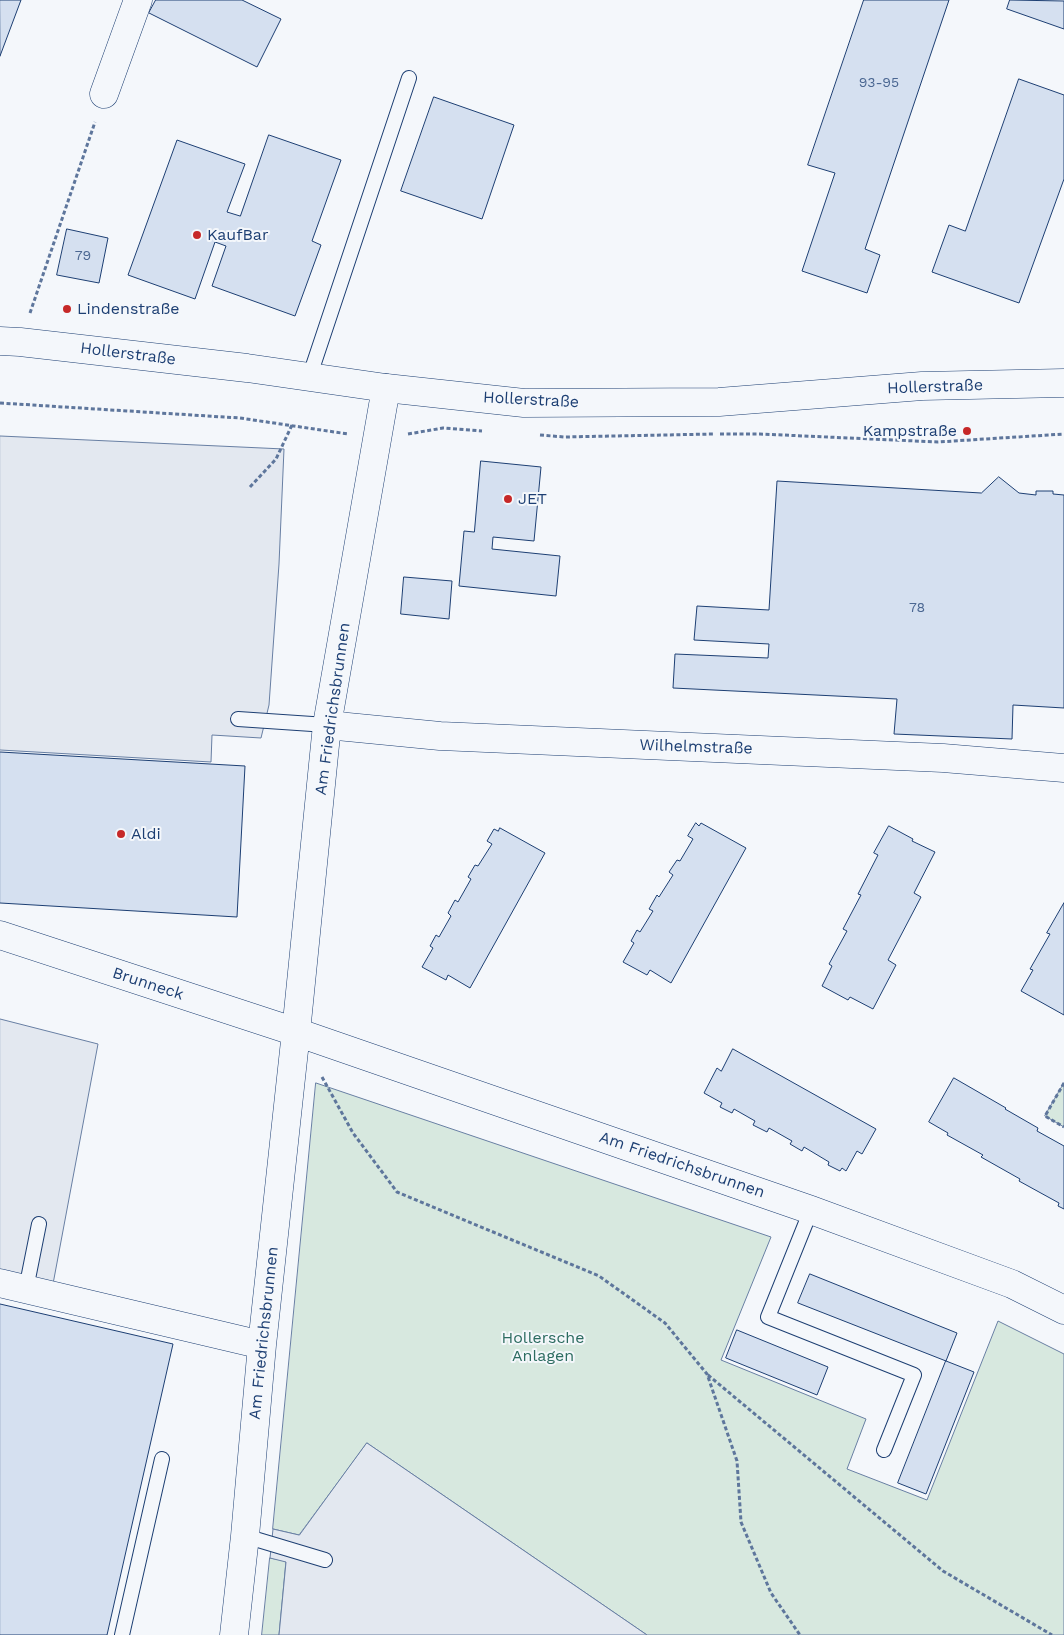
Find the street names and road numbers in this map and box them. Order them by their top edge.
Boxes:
street label: Hollerstraße [79,339,177,369]
street label: Hollerstraße [887,376,983,398]
street label: Hollerstraße [483,388,579,412]
street label: Am Friedrichsbrunnen [311,622,355,796]
street label: Wilhelmstraße [639,735,753,759]
street label: Brunneck [110,963,186,1005]
street label: Am Friedrichsbrunnen [597,1128,767,1202]
street label: Am Friedrichsbrunnen [245,1246,283,1420]

